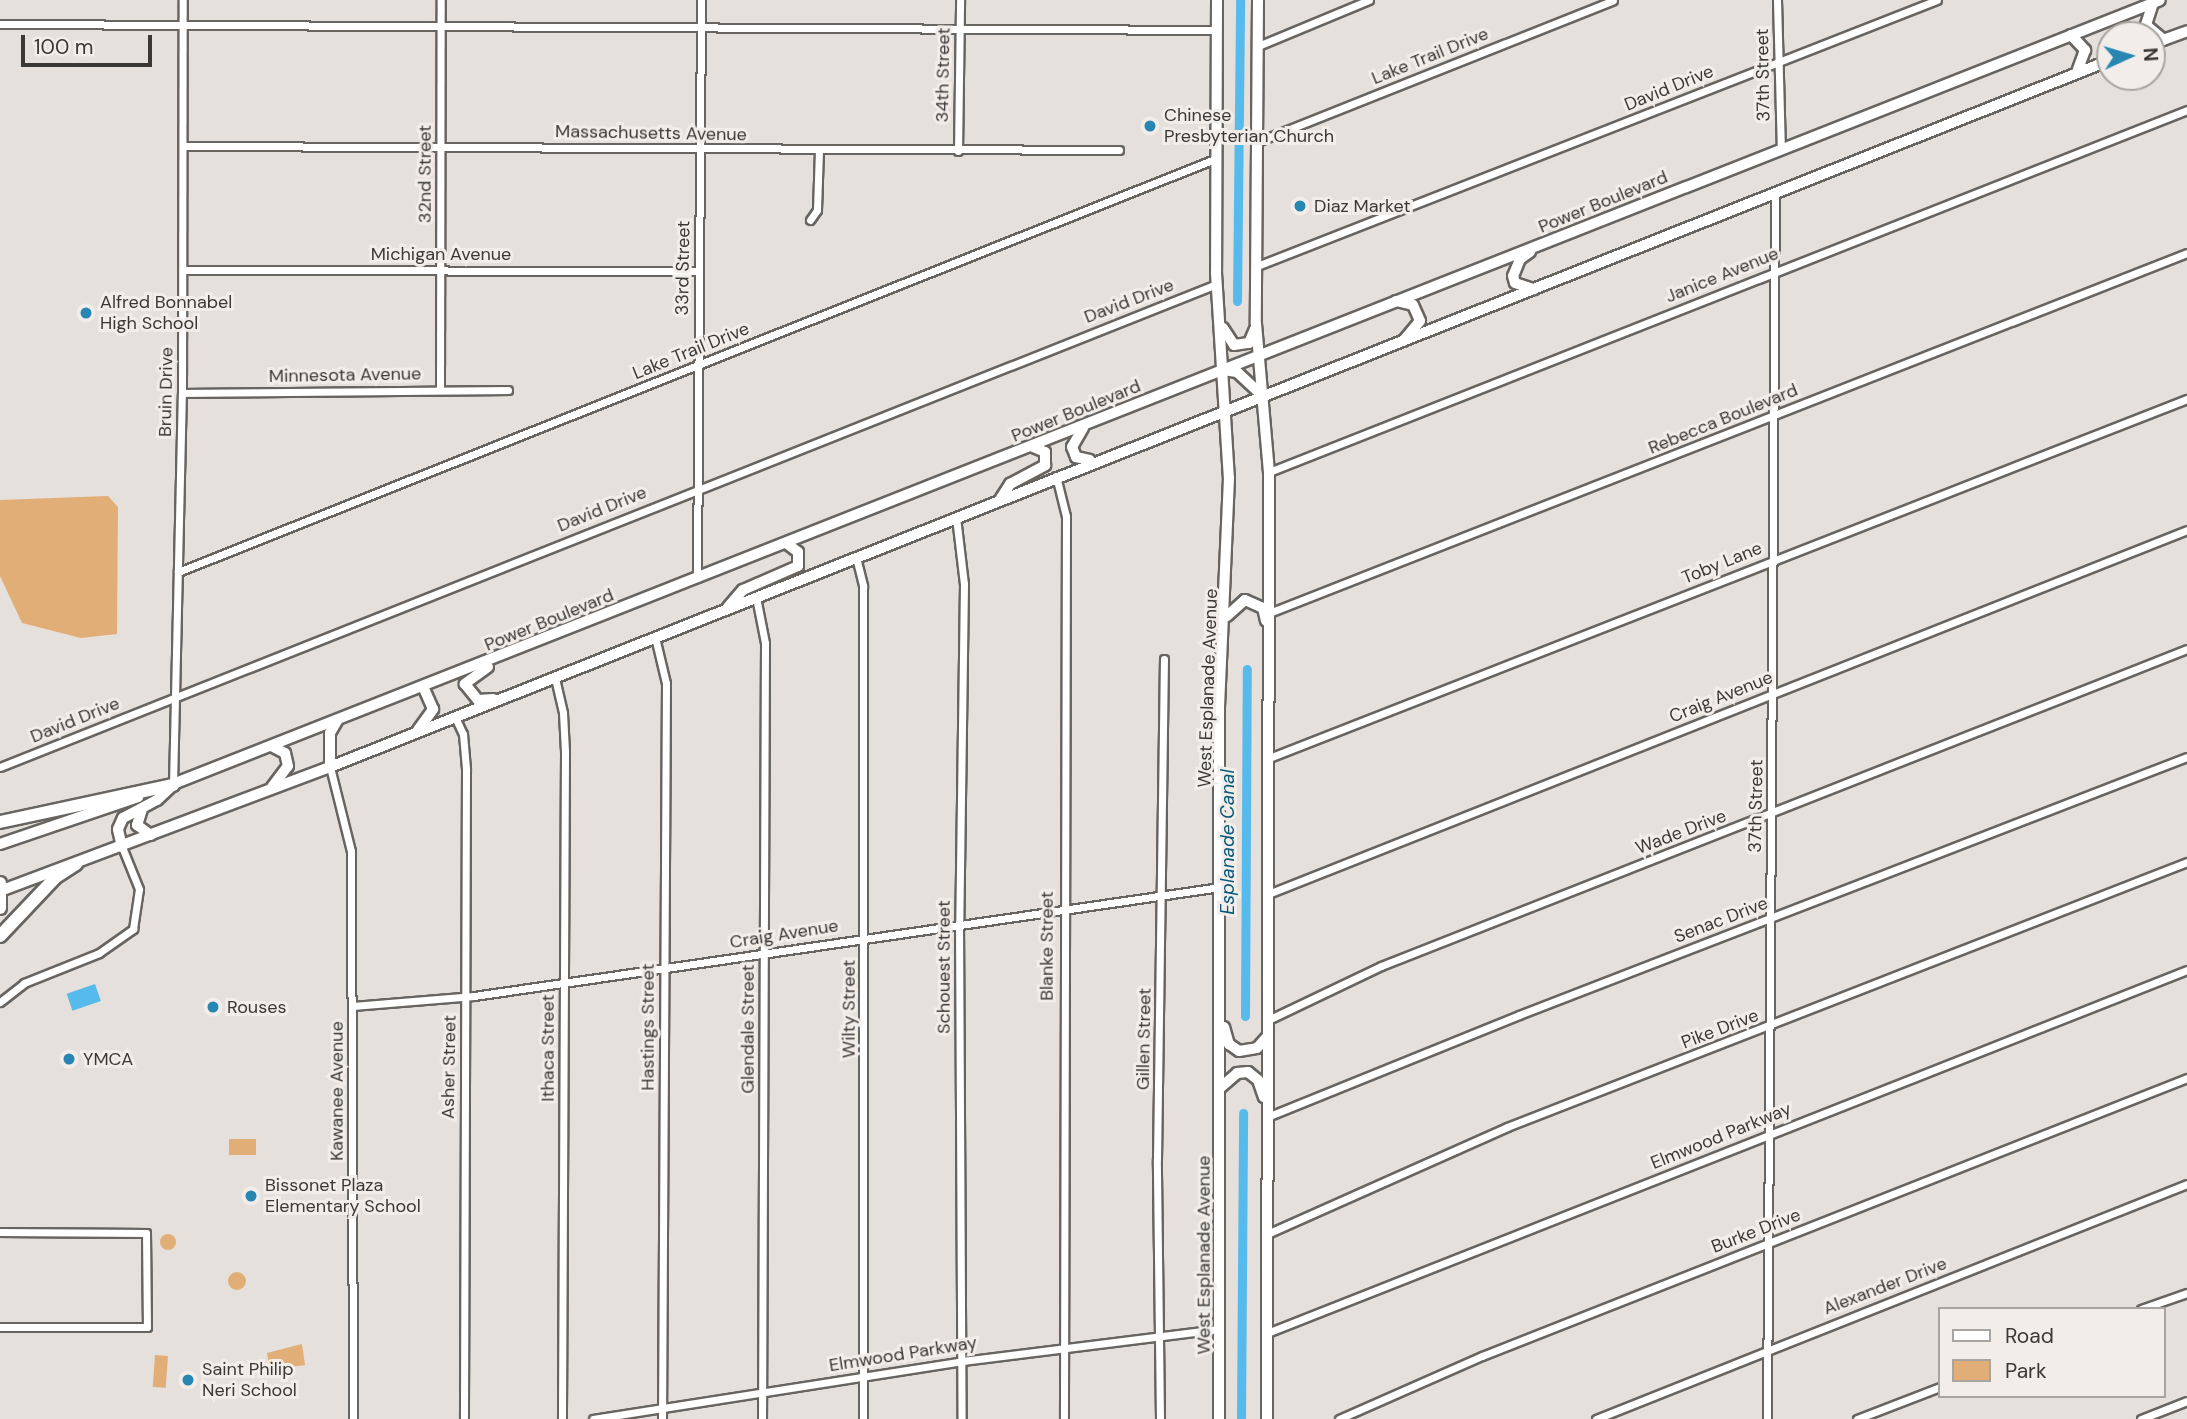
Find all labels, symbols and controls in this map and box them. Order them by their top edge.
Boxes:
scale bar [24,21,156,65]
north arrow [2096,21,2166,91]
street label: Lake Trail Drive [1368,23,1492,89]
street label: 34th Street [931,27,955,123]
street label: 37th Street [1751,28,1775,122]
text: 100 m [34,33,94,61]
text: N [2137,47,2163,62]
street label: David Drive [1621,60,1717,116]
place label: Chinese Presbyterian Church [1164,105,1334,148]
marker: Chinese Presbyterian Church [1142,118,1158,134]
street label: Massachusetts Avenue [555,121,747,145]
street label: 32nd Street [414,125,436,223]
street label: Power Boulevard [1535,166,1671,238]
place label: Diaz Market [1314,195,1411,217]
marker: Diaz Market [1292,198,1308,214]
street label: 33rd Street [671,220,695,316]
street label: Michigan Avenue [371,243,511,265]
street label: Janice Avenue [1662,243,1782,307]
street label: David Drive [1081,274,1177,328]
place label: Alfred Bonnabel High School [100,292,232,334]
marker: Alfred Bonnabel High School [78,305,94,321]
street label: Lake Trail Drive [629,318,753,384]
street label: Bruin Drive [154,347,178,437]
street label: Minnesota Avenue [269,363,421,387]
street label: Power Boulevard [1008,375,1144,447]
street label: Rebecca Boulevard [1645,379,1801,459]
street label: David Drive [554,481,650,537]
street label: Toby Lane [1679,537,1765,589]
street label: Power Boulevard [481,584,617,656]
street label: West Esplanade Avenue [1194,588,1222,788]
street label: Craig Avenue [1666,666,1776,728]
street label: David Drive [27,692,123,748]
street label: 37th Street [1744,759,1768,853]
water label: Esplanade Canal [1217,769,1239,915]
street label: Wade Drive [1633,805,1729,859]
street label: Blanke Street [1036,891,1058,1001]
street label: Senac Drive [1671,892,1771,948]
street label: Schouest Street [933,900,955,1034]
street label: Craig Avenue [728,915,840,953]
street label: Wilty Street [838,960,860,1058]
street label: Hastings Street [637,963,659,1091]
street label: Glendale Street [737,964,759,1094]
street label: Gillen Street [1132,988,1156,1090]
street label: Ithaca Street [537,994,559,1102]
place label: Rouses [227,996,286,1018]
marker: Rouses [205,999,221,1015]
street label: Pike Drive [1678,1004,1762,1054]
street label: Asher Street [437,1015,461,1119]
street label: Kawanee Avenue [326,1021,348,1161]
place label: YMCA [83,1048,133,1070]
marker: YMCA [61,1051,77,1067]
street label: Elmwood Parkway [1648,1098,1794,1174]
street label: West Esplanade Avenue [1193,1155,1215,1355]
place label: Bissonet Plaza Elementary School [265,1175,421,1218]
marker: Bissonet Plaza Elementary School [243,1188,259,1204]
street label: Burke Drive [1708,1204,1804,1258]
street label: Alexander Drive [1820,1253,1950,1319]
legend [1938,1307,2166,1398]
text: Road [2005,1322,2054,1350]
street label: Elmwood Parkway [827,1332,979,1376]
text: Park [2005,1357,2046,1385]
place label: Saint Philip Neri School [202,1359,297,1402]
marker: Saint Philip Neri School [180,1372,196,1388]

